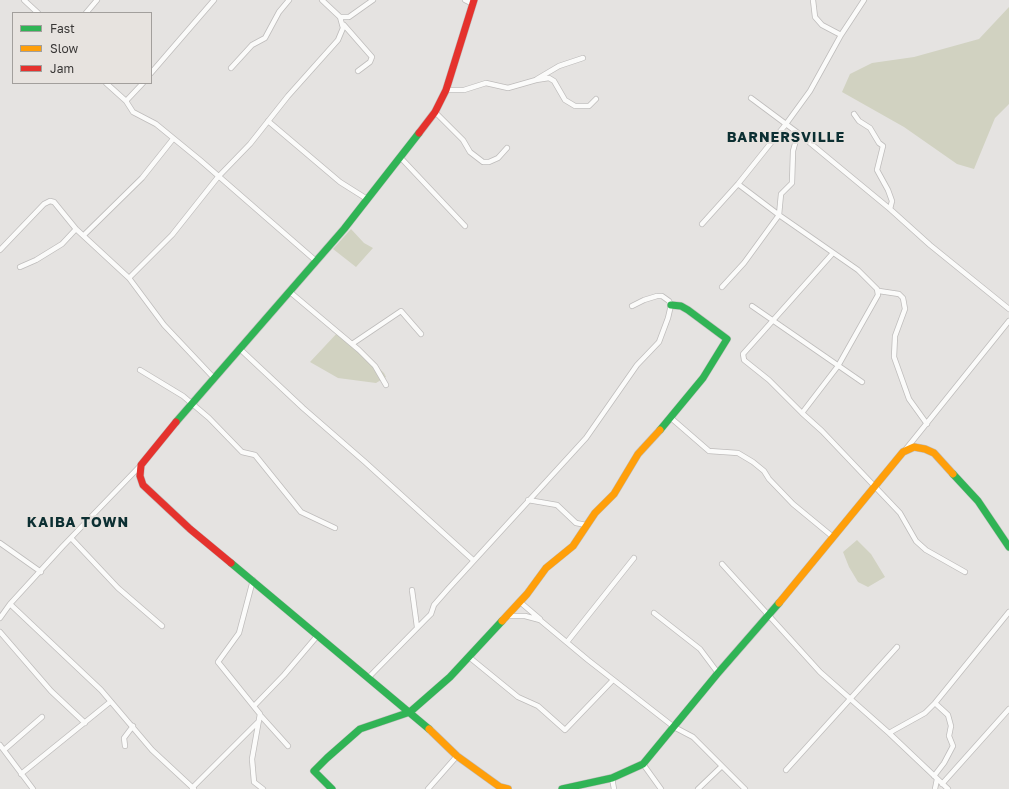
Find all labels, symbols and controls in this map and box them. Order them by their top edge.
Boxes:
legend [12,12,152,84]
text: Fast [50,21,75,36]
text: Slow [50,41,78,56]
text: Jam [50,61,74,76]
district label: BARNERSVILLE [727,130,845,146]
district label: KAIBA TOWN [27,515,129,531]

